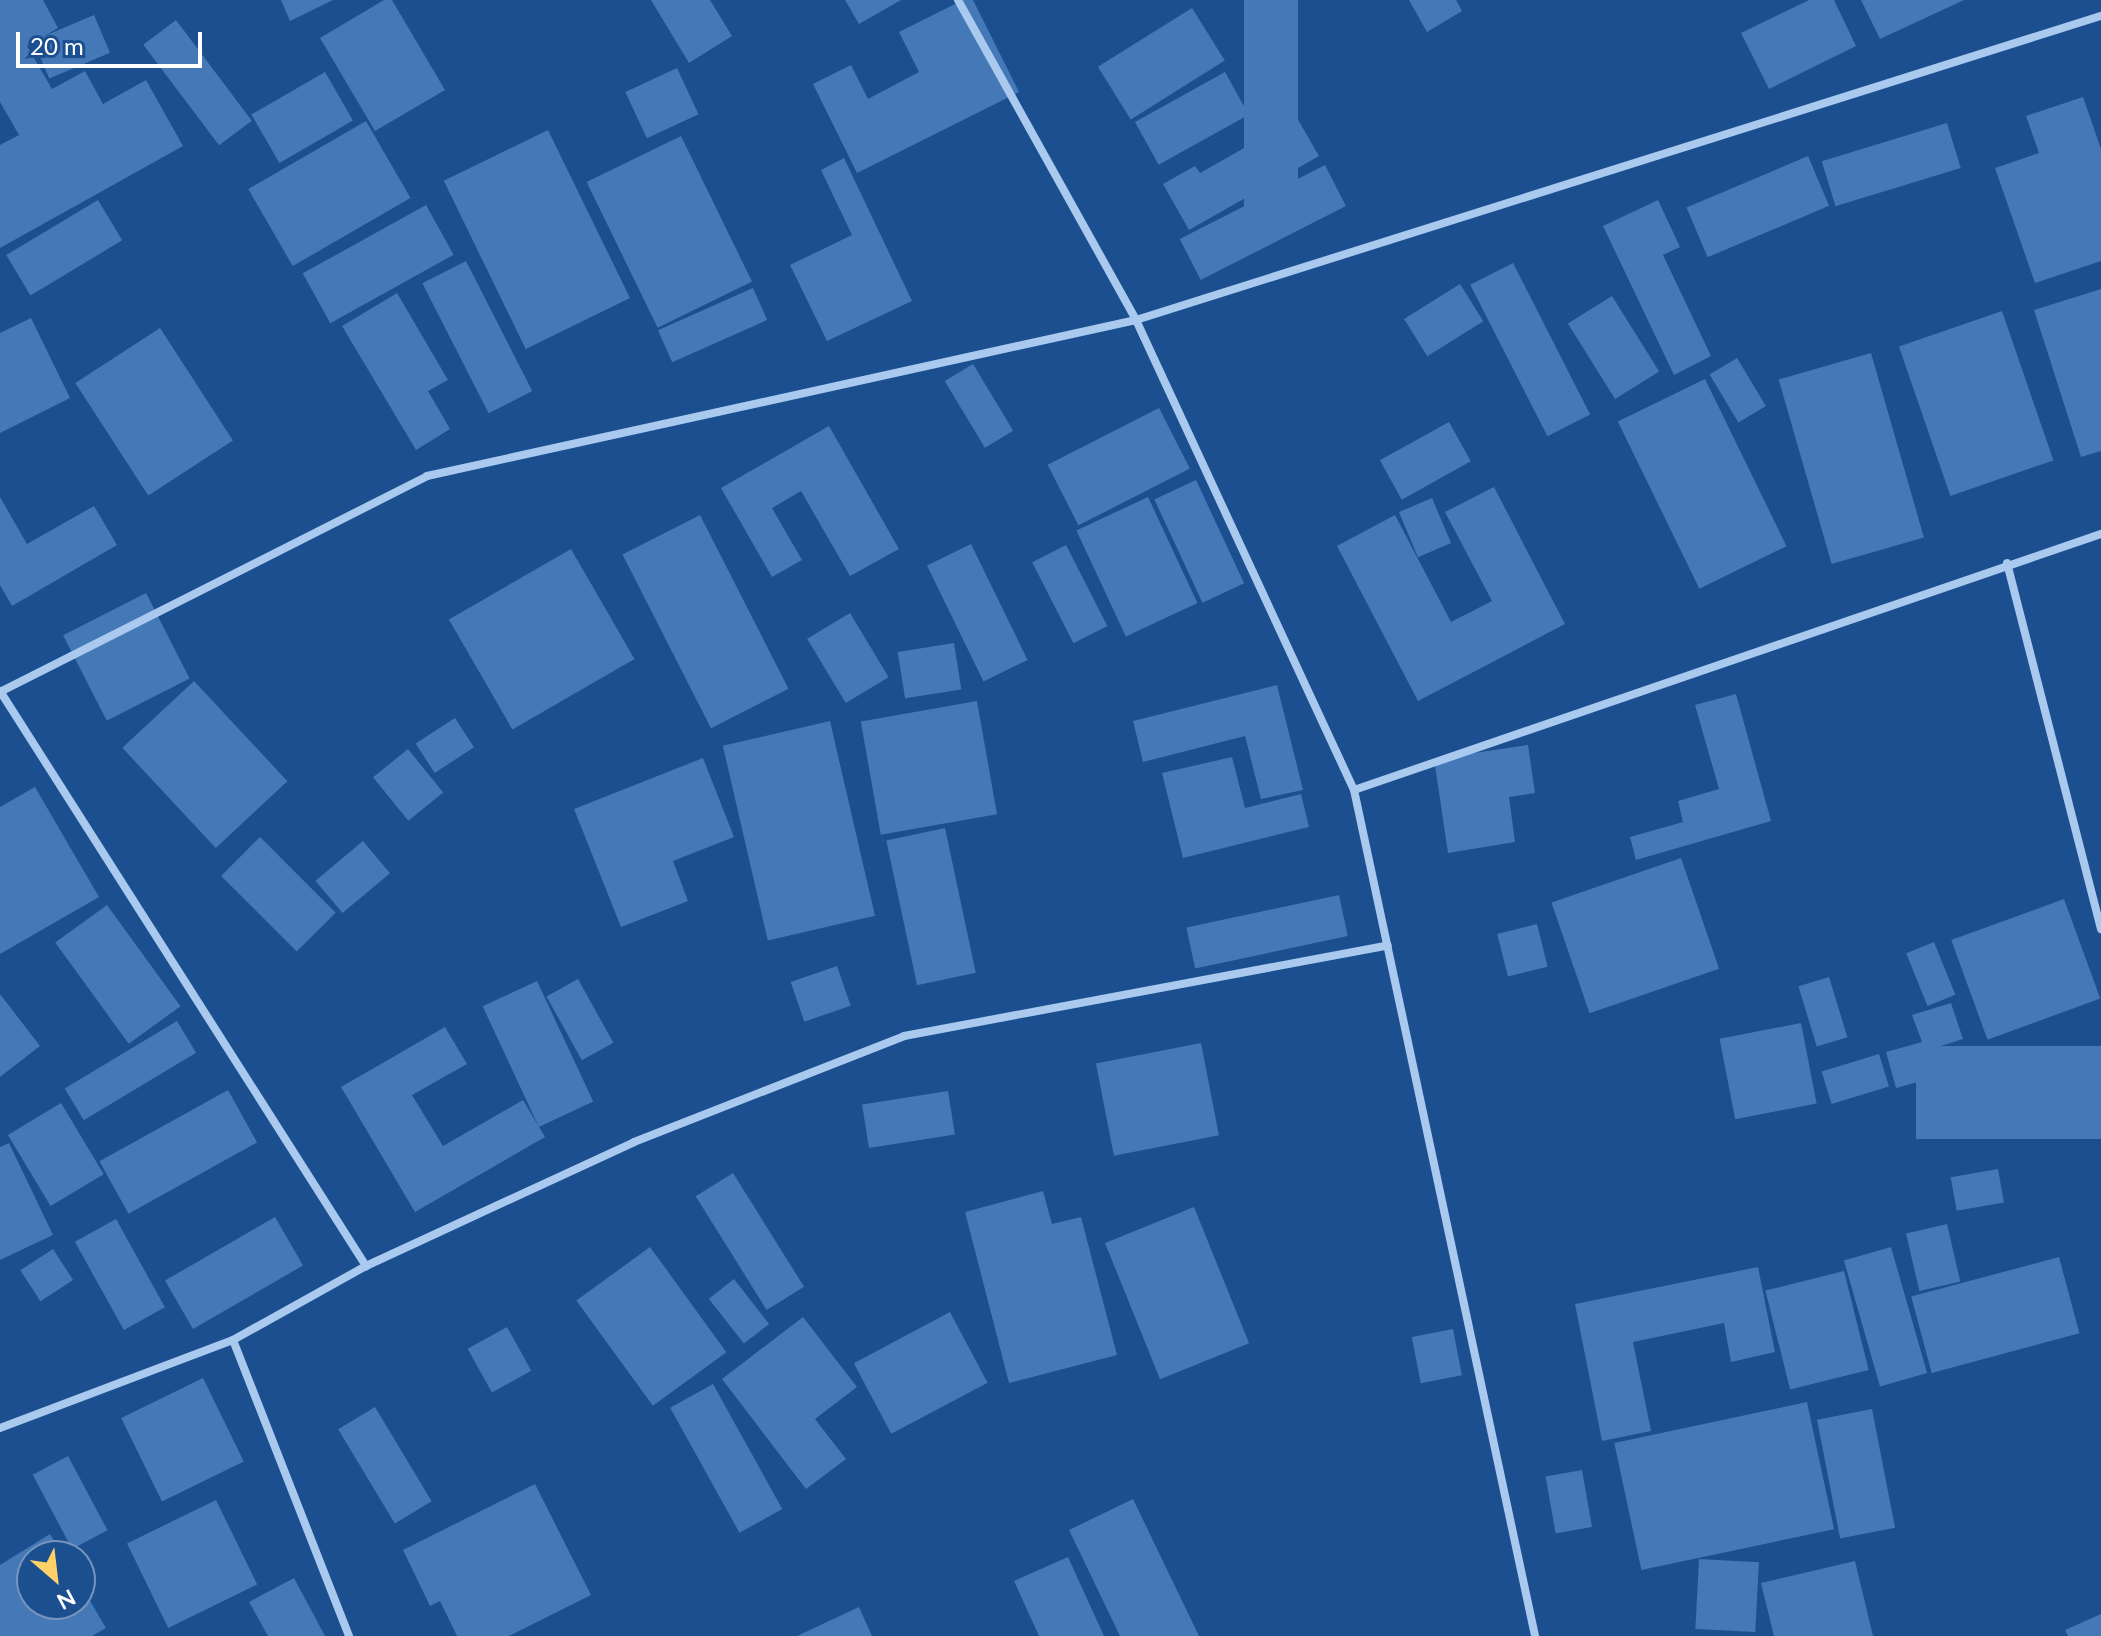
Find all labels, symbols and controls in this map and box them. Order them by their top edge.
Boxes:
scale bar [20,16,206,66]
text: 20 m [30,31,84,60]
north arrow [16,1540,96,1620]
text: N [53,1584,80,1616]

